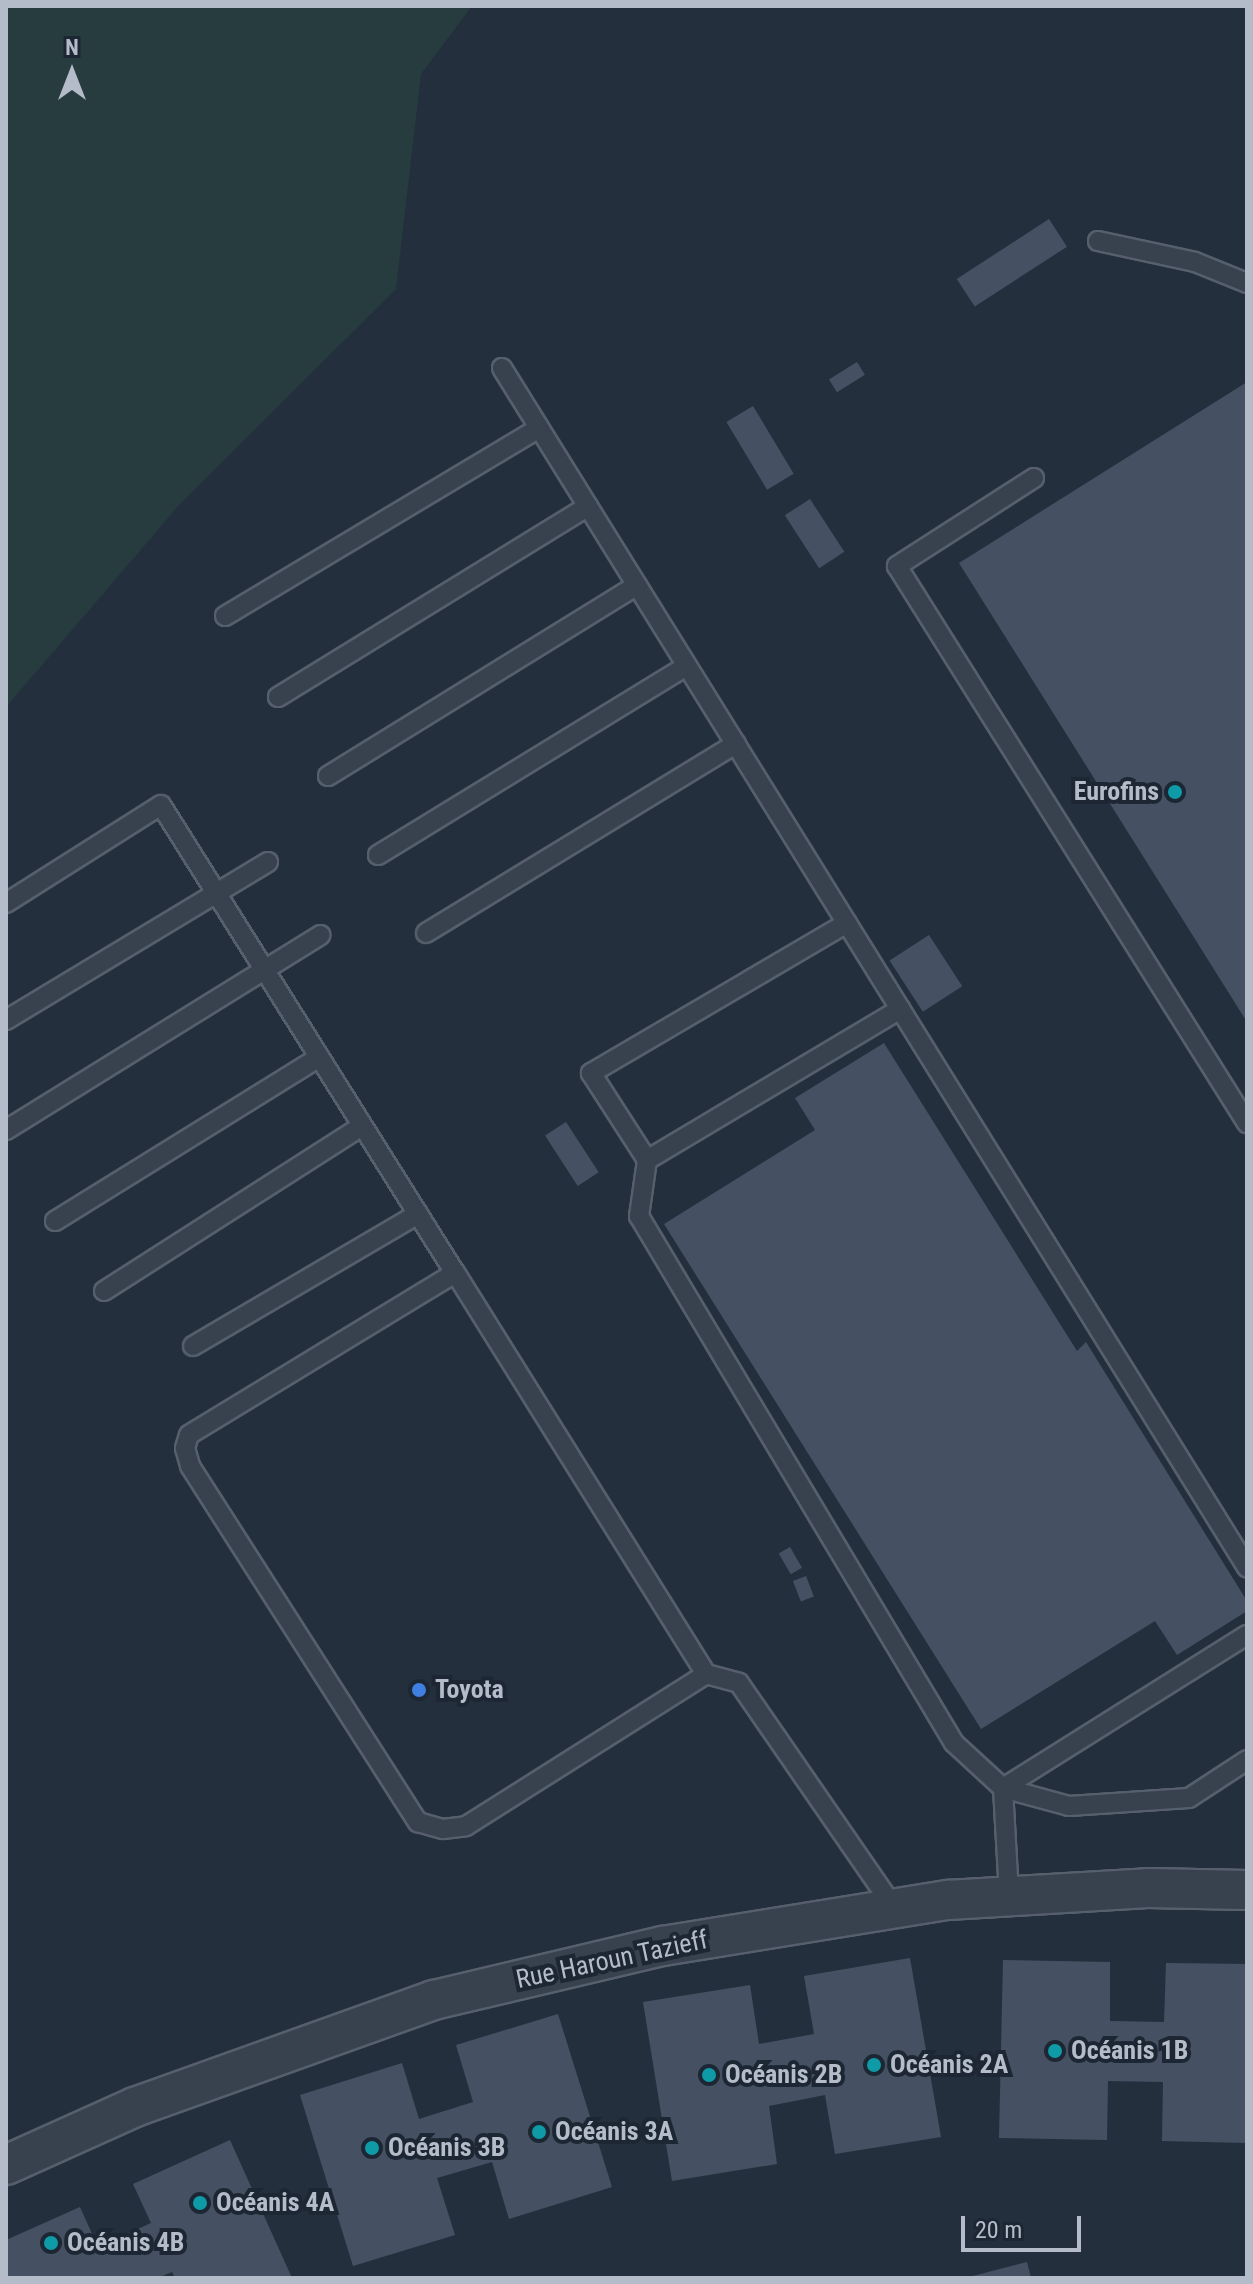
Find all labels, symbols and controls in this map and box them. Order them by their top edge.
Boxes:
north arrow [32,32,112,112]
text: N [65,35,79,60]
place label: Eurofins [1074,776,1159,808]
marker: Eurofins [1166,783,1184,801]
place label: Toyota [435,1674,504,1706]
marker: Toyota [410,1681,428,1699]
street label: Rue Haroun Tazieff [513,1924,711,1996]
place label: Océanis 1B [1071,2035,1188,2067]
marker: Océanis 1B [1046,2042,1064,2060]
place label: Océanis 2A [890,2049,1008,2081]
marker: Océanis 2A [865,2056,883,2074]
place label: Océanis 2B [725,2059,842,2091]
marker: Océanis 2B [700,2066,718,2084]
place label: Océanis 3A [555,2116,673,2148]
marker: Océanis 3A [530,2123,548,2141]
place label: Océanis 3B [388,2132,505,2164]
marker: Océanis 3B [363,2139,381,2157]
place label: Océanis 4A [216,2187,334,2219]
marker: Océanis 4A [191,2194,209,2212]
scale bar [965,2200,1085,2250]
text: 20 m [975,2216,1022,2244]
place label: Océanis 4B [67,2227,184,2259]
marker: Océanis 4B [42,2234,60,2252]

